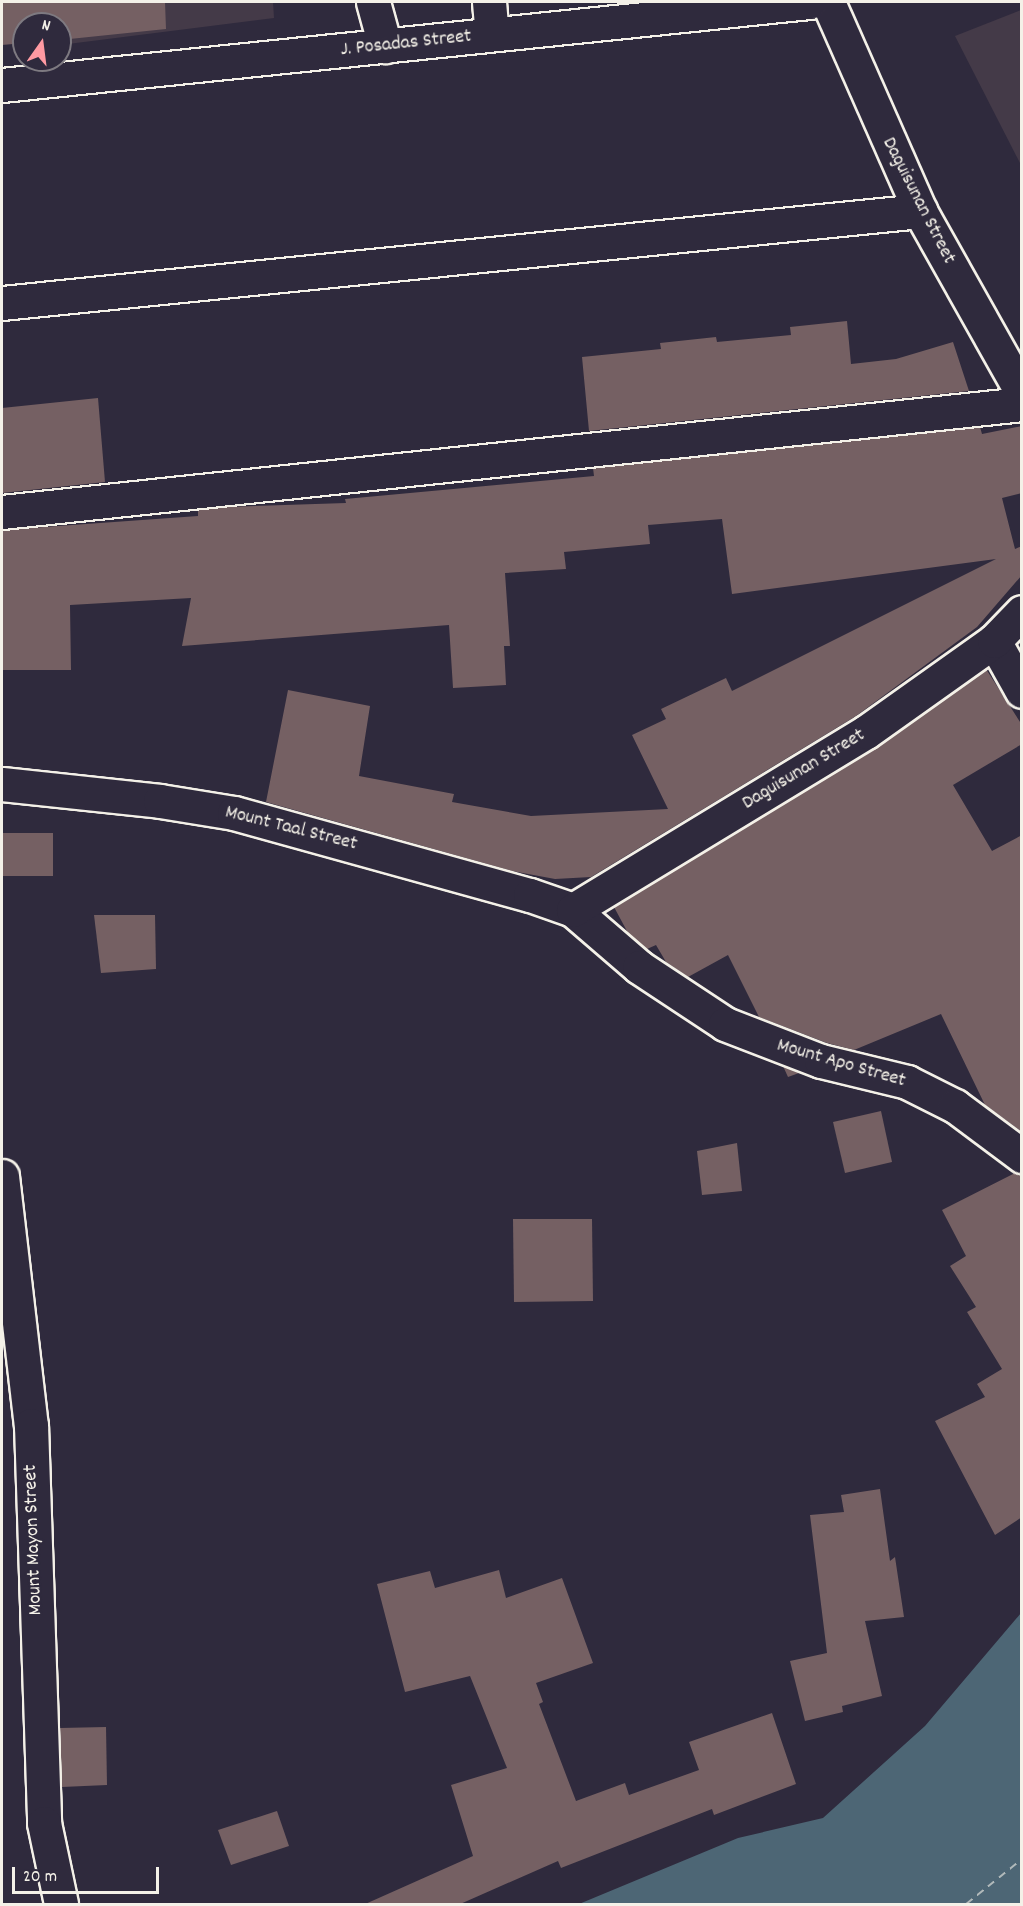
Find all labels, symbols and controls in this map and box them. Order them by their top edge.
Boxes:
north arrow [12,12,72,72]
text: N [39,14,53,38]
street label: J. Posadas Street [339,25,473,63]
street label: Daguisunan Street [876,134,960,268]
street label: Daguisunan Street [738,724,870,816]
street label: Mount Taal Street [223,801,359,857]
street label: Mount Apo Street [774,1034,908,1094]
street label: Mount Mayon Street [19,1464,49,1616]
scale bar [15,1855,162,1893]
text: 20 m [23,1865,57,1890]

